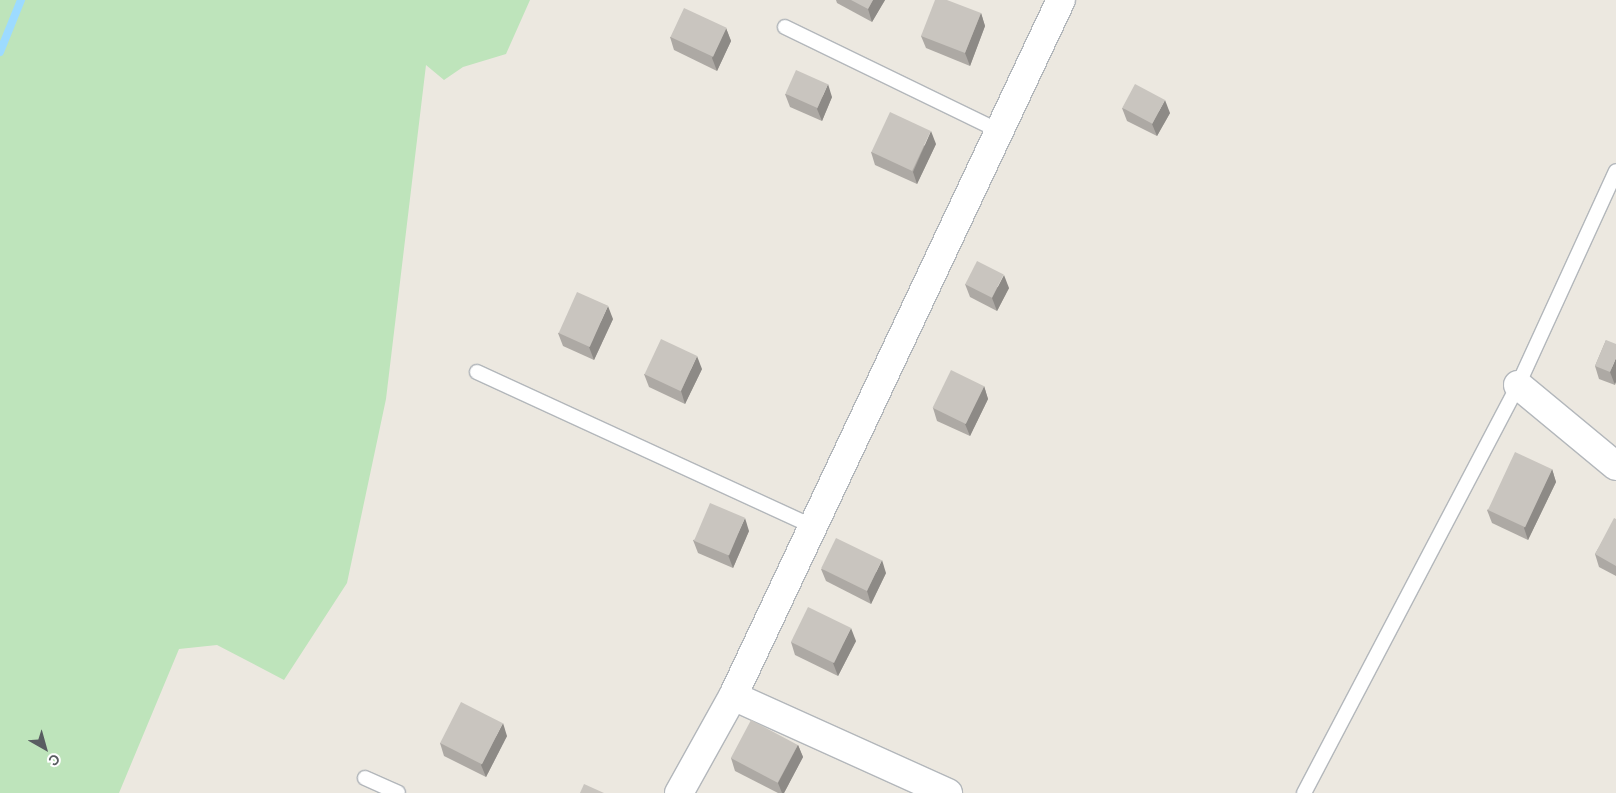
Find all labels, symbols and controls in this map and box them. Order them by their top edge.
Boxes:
north arrow [20,723,70,773]
text: С [46,751,63,769]

